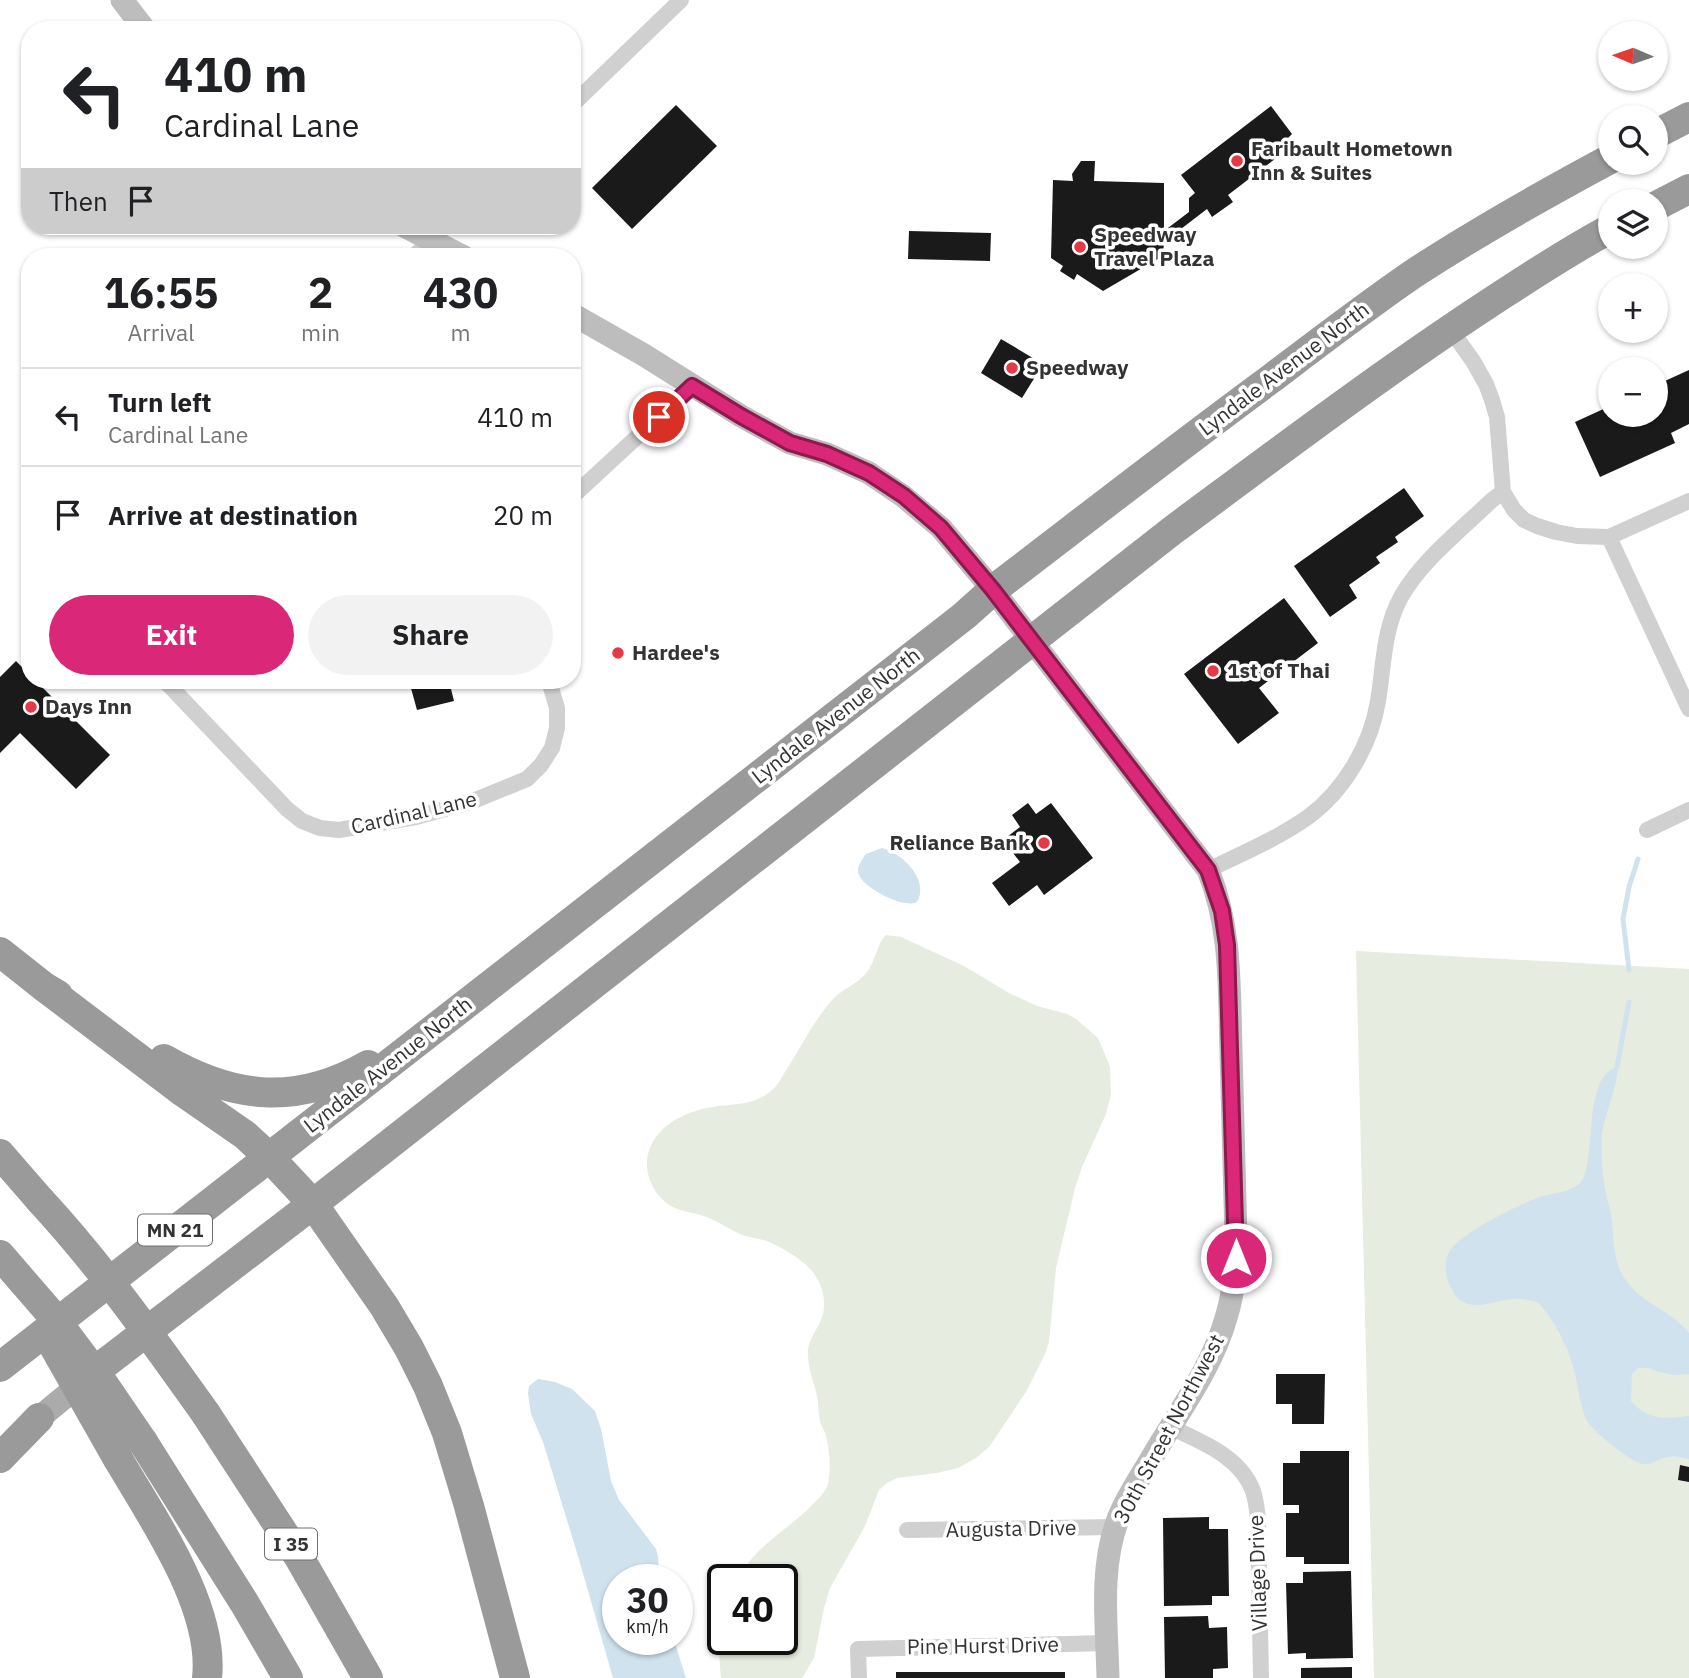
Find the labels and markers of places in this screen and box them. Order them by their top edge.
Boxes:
place label: Faribault Hometown Inn & Suites [1251,134,1453,186]
marker: Faribault Hometown Inn & Suites [1229,153,1245,169]
place label: Speedway Travel Plaza [1094,220,1214,272]
marker: Speedway Travel Plaza [1072,239,1088,255]
place label: Speedway [1026,353,1129,381]
marker: Speedway [1004,360,1020,376]
pin [629,387,689,447]
place label: Hardee's [632,638,720,666]
marker: Hardee's [610,645,626,661]
place label: 1st of Thai [1227,656,1330,684]
marker: 1st of Thai [1205,663,1221,679]
place label: Days Inn [45,692,132,720]
marker: Days Inn [23,699,39,715]
place label: Reliance Bank [889,828,1031,856]
marker: Reliance Bank [1036,835,1052,851]

